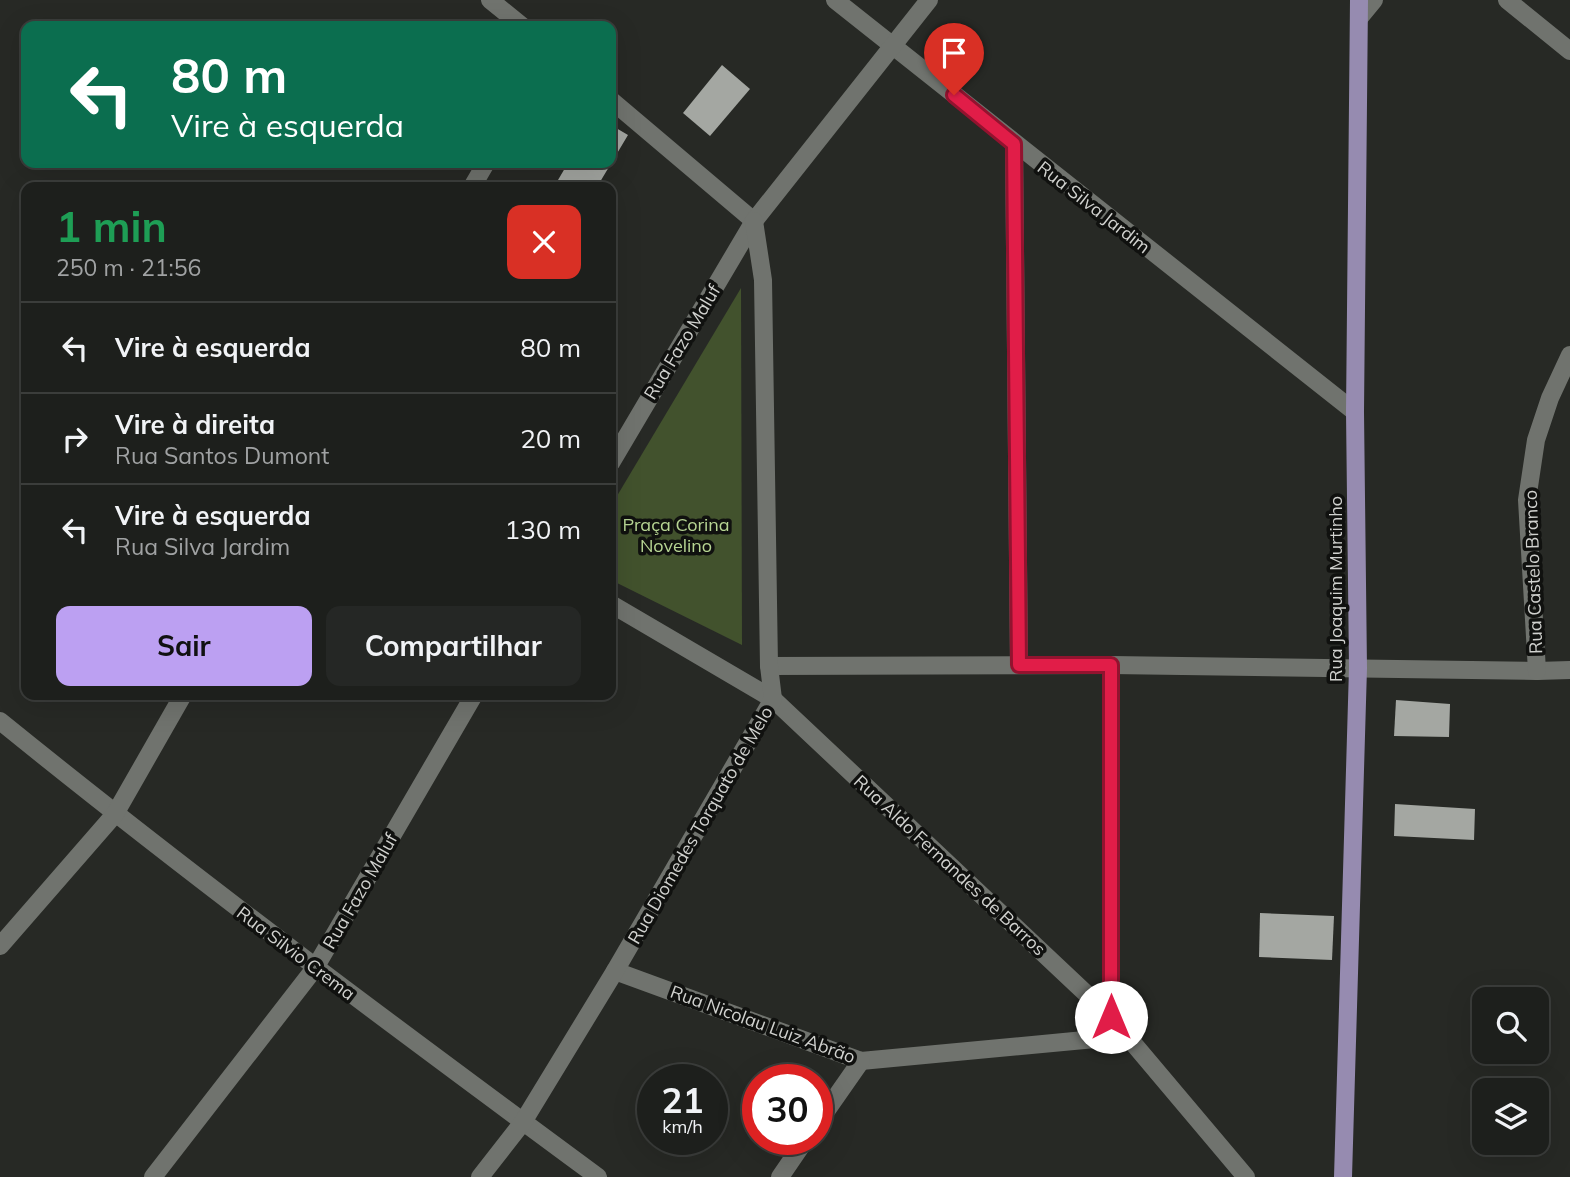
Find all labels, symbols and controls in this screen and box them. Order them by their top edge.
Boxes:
pin [924,23,984,95]
icon: arrive [935,34,973,72]
text: 80 m [171,44,287,105]
icon: left [56,49,147,140]
text: Vire à esquerda [171,105,404,145]
street label: Rua Silva Jardim [1033,156,1155,258]
text: 1 min [56,200,167,253]
button: close [507,205,581,279]
text: 250 m · 21:56 [56,253,201,282]
street label: Rua Fazo Maluf [639,280,726,404]
icon: left [56,329,94,367]
text: Vire à esquerda [115,331,311,364]
text: 80 m [520,331,581,364]
text: Vire à direita [115,408,275,441]
icon: right [56,420,94,458]
text: 20 m [520,422,581,455]
text: Rua Santos Dumont [115,441,329,470]
street label: Rua Castelo Branco [1519,490,1547,654]
street label: Rua Joaquim Murtinho [1324,496,1347,682]
text: Vire à esquerda [115,499,311,532]
icon: left [56,511,94,549]
text: 130 m [505,513,581,546]
park label: Praça Corina Novelino [622,513,730,557]
text: Rua Silva Jardim [115,532,290,561]
button: Sair [56,606,312,686]
button: Compartilhar [326,606,581,686]
street label: Rua Diomedes Torquato de Melo [622,702,778,948]
street label: Rua Aldo Fernandes de Barros [849,770,1051,960]
street label: Rua Fazo Maluf [318,828,403,953]
street label: Rua Silvio Crema [232,901,360,1005]
street label: Rua Nicolau Luiz Abrão [667,980,859,1068]
position arrow [1074,980,1148,1054]
map controls [1472,987,1549,1155]
button: search [1472,987,1549,1064]
speed limit sign: 30 [742,1064,833,1155]
text: 21 [661,1078,704,1122]
button: layers [1472,1078,1549,1155]
text: km/h [662,1115,703,1138]

